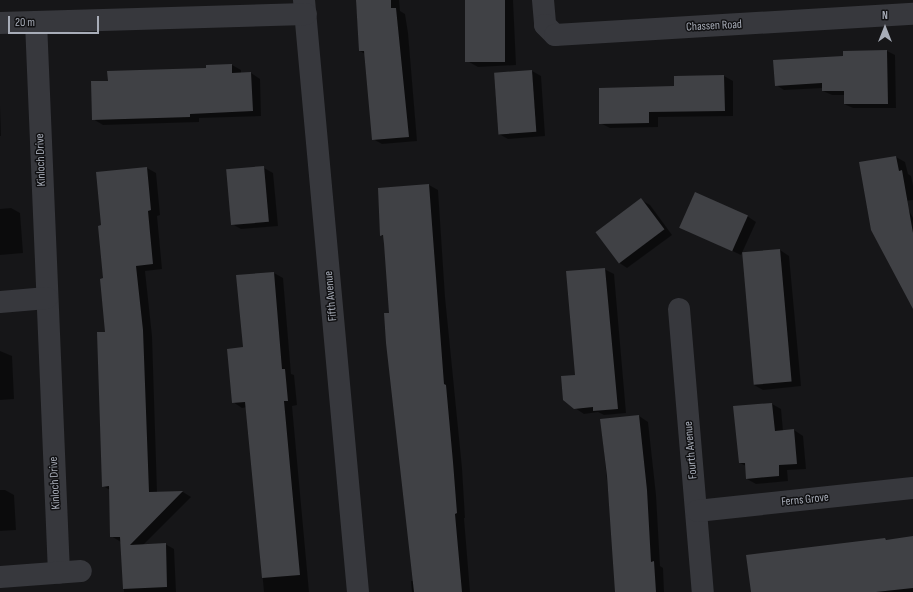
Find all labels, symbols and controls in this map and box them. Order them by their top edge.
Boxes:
scale bar [10,8,101,34]
north arrow [865,8,905,48]
text: N [882,9,888,22]
text: 20 m [15,15,35,30]
street label: Chassen Road [686,17,742,35]
street label: Kinloch Drive [33,133,49,187]
street label: Fifth Avenue [322,270,340,322]
street label: Fourth Avenue [681,420,701,480]
street label: Kinloch Drive [46,456,64,510]
street label: Ferns Grove [781,490,829,510]

